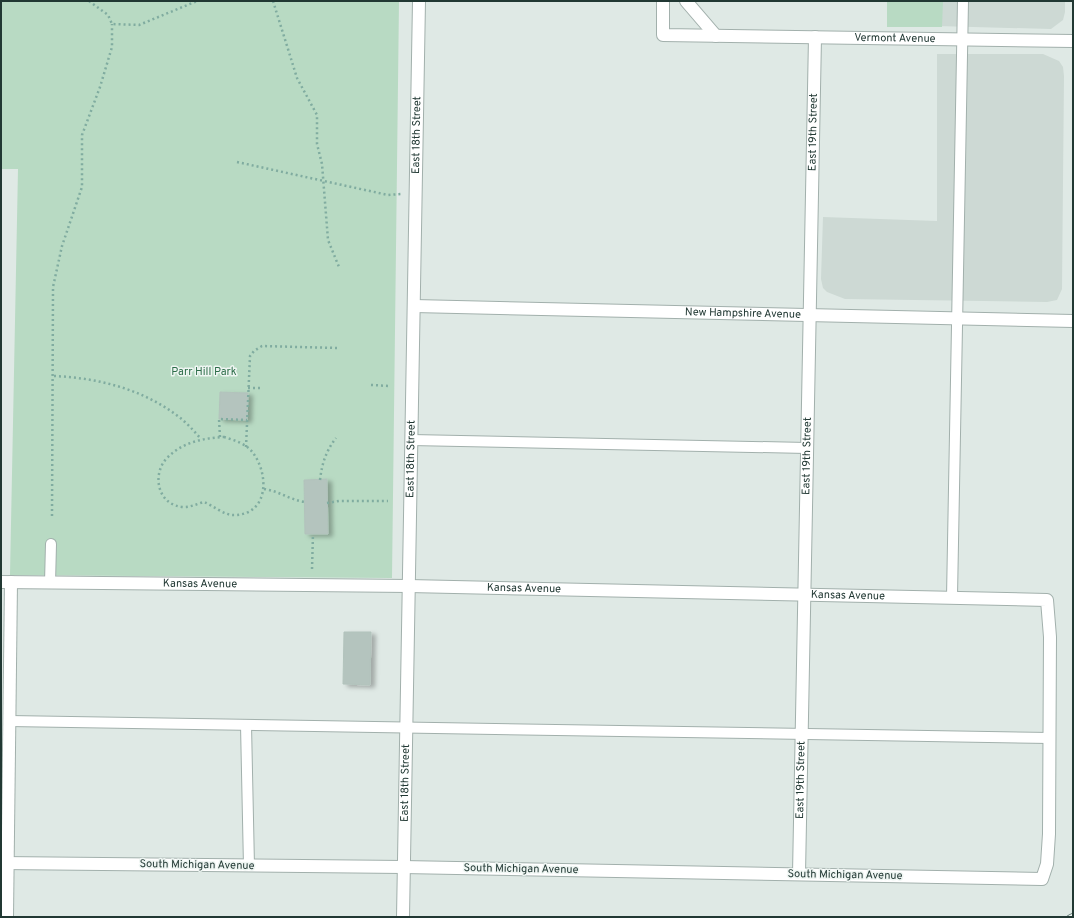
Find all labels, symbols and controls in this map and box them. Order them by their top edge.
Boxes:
street label: Vermont Avenue [854,31,936,46]
street label: East 19th Street [805,93,821,171]
street label: East 18th Street [409,96,424,174]
street label: New Hampshire Avenue [685,305,801,322]
park label: Parr Hill Park [171,365,237,379]
street label: East 19th Street [799,417,815,495]
street label: East 18th Street [403,420,419,498]
street label: Kansas Avenue [163,577,237,591]
street label: Kansas Avenue [487,581,561,596]
street label: Kansas Avenue [811,588,885,603]
street label: East 19th Street [793,741,809,819]
street label: East 18th Street [398,744,413,822]
street label: South Michigan Avenue [139,857,255,873]
street label: South Michigan Avenue [463,861,579,877]
street label: South Michigan Avenue [787,867,903,883]

